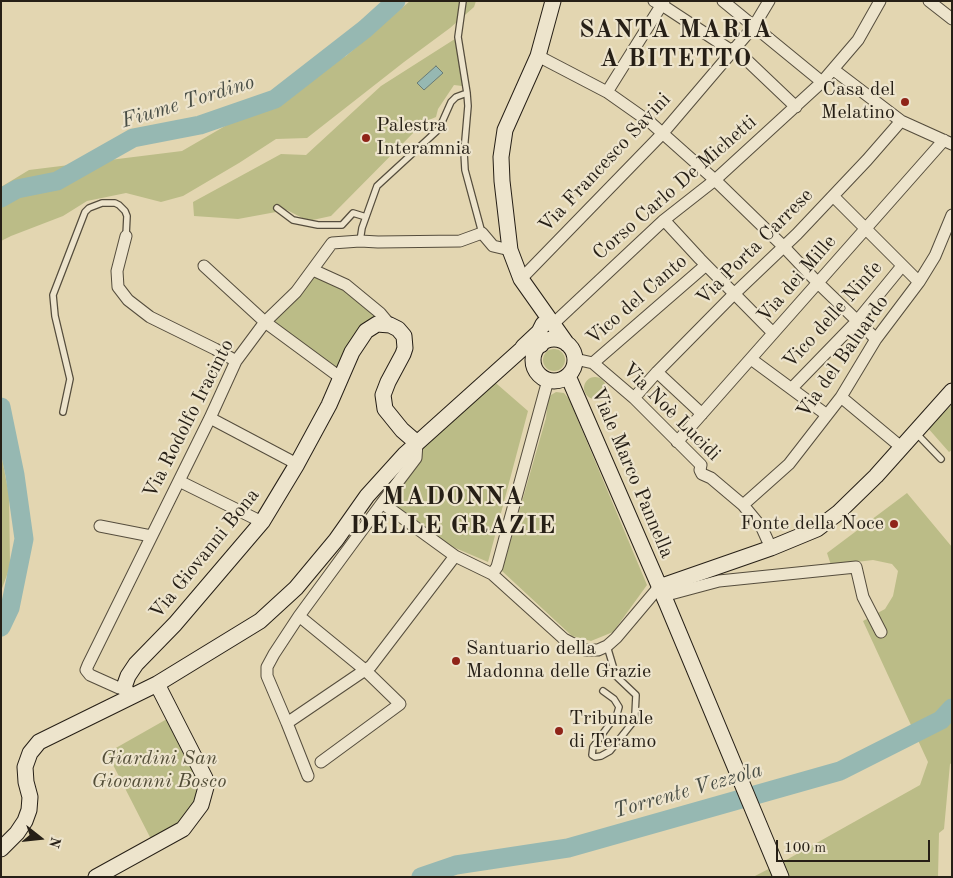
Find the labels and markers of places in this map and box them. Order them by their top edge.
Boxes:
place label: Casa del Melatino [821,78,895,125]
marker: Casa del Melatino [899,96,911,108]
place label: Palestra Interamnia [376,114,471,161]
marker: Palestra Interamnia [360,132,372,144]
place label: Fonte della Noce [740,512,884,536]
marker: Fonte della Noce [888,518,900,530]
place label: Santuario della Madonna delle Grazie [466,637,651,684]
marker: Santuario della Madonna delle Grazie [450,655,462,667]
place label: Tribunale di Teramo [569,707,656,754]
marker: Tribunale di Teramo [553,725,565,737]

